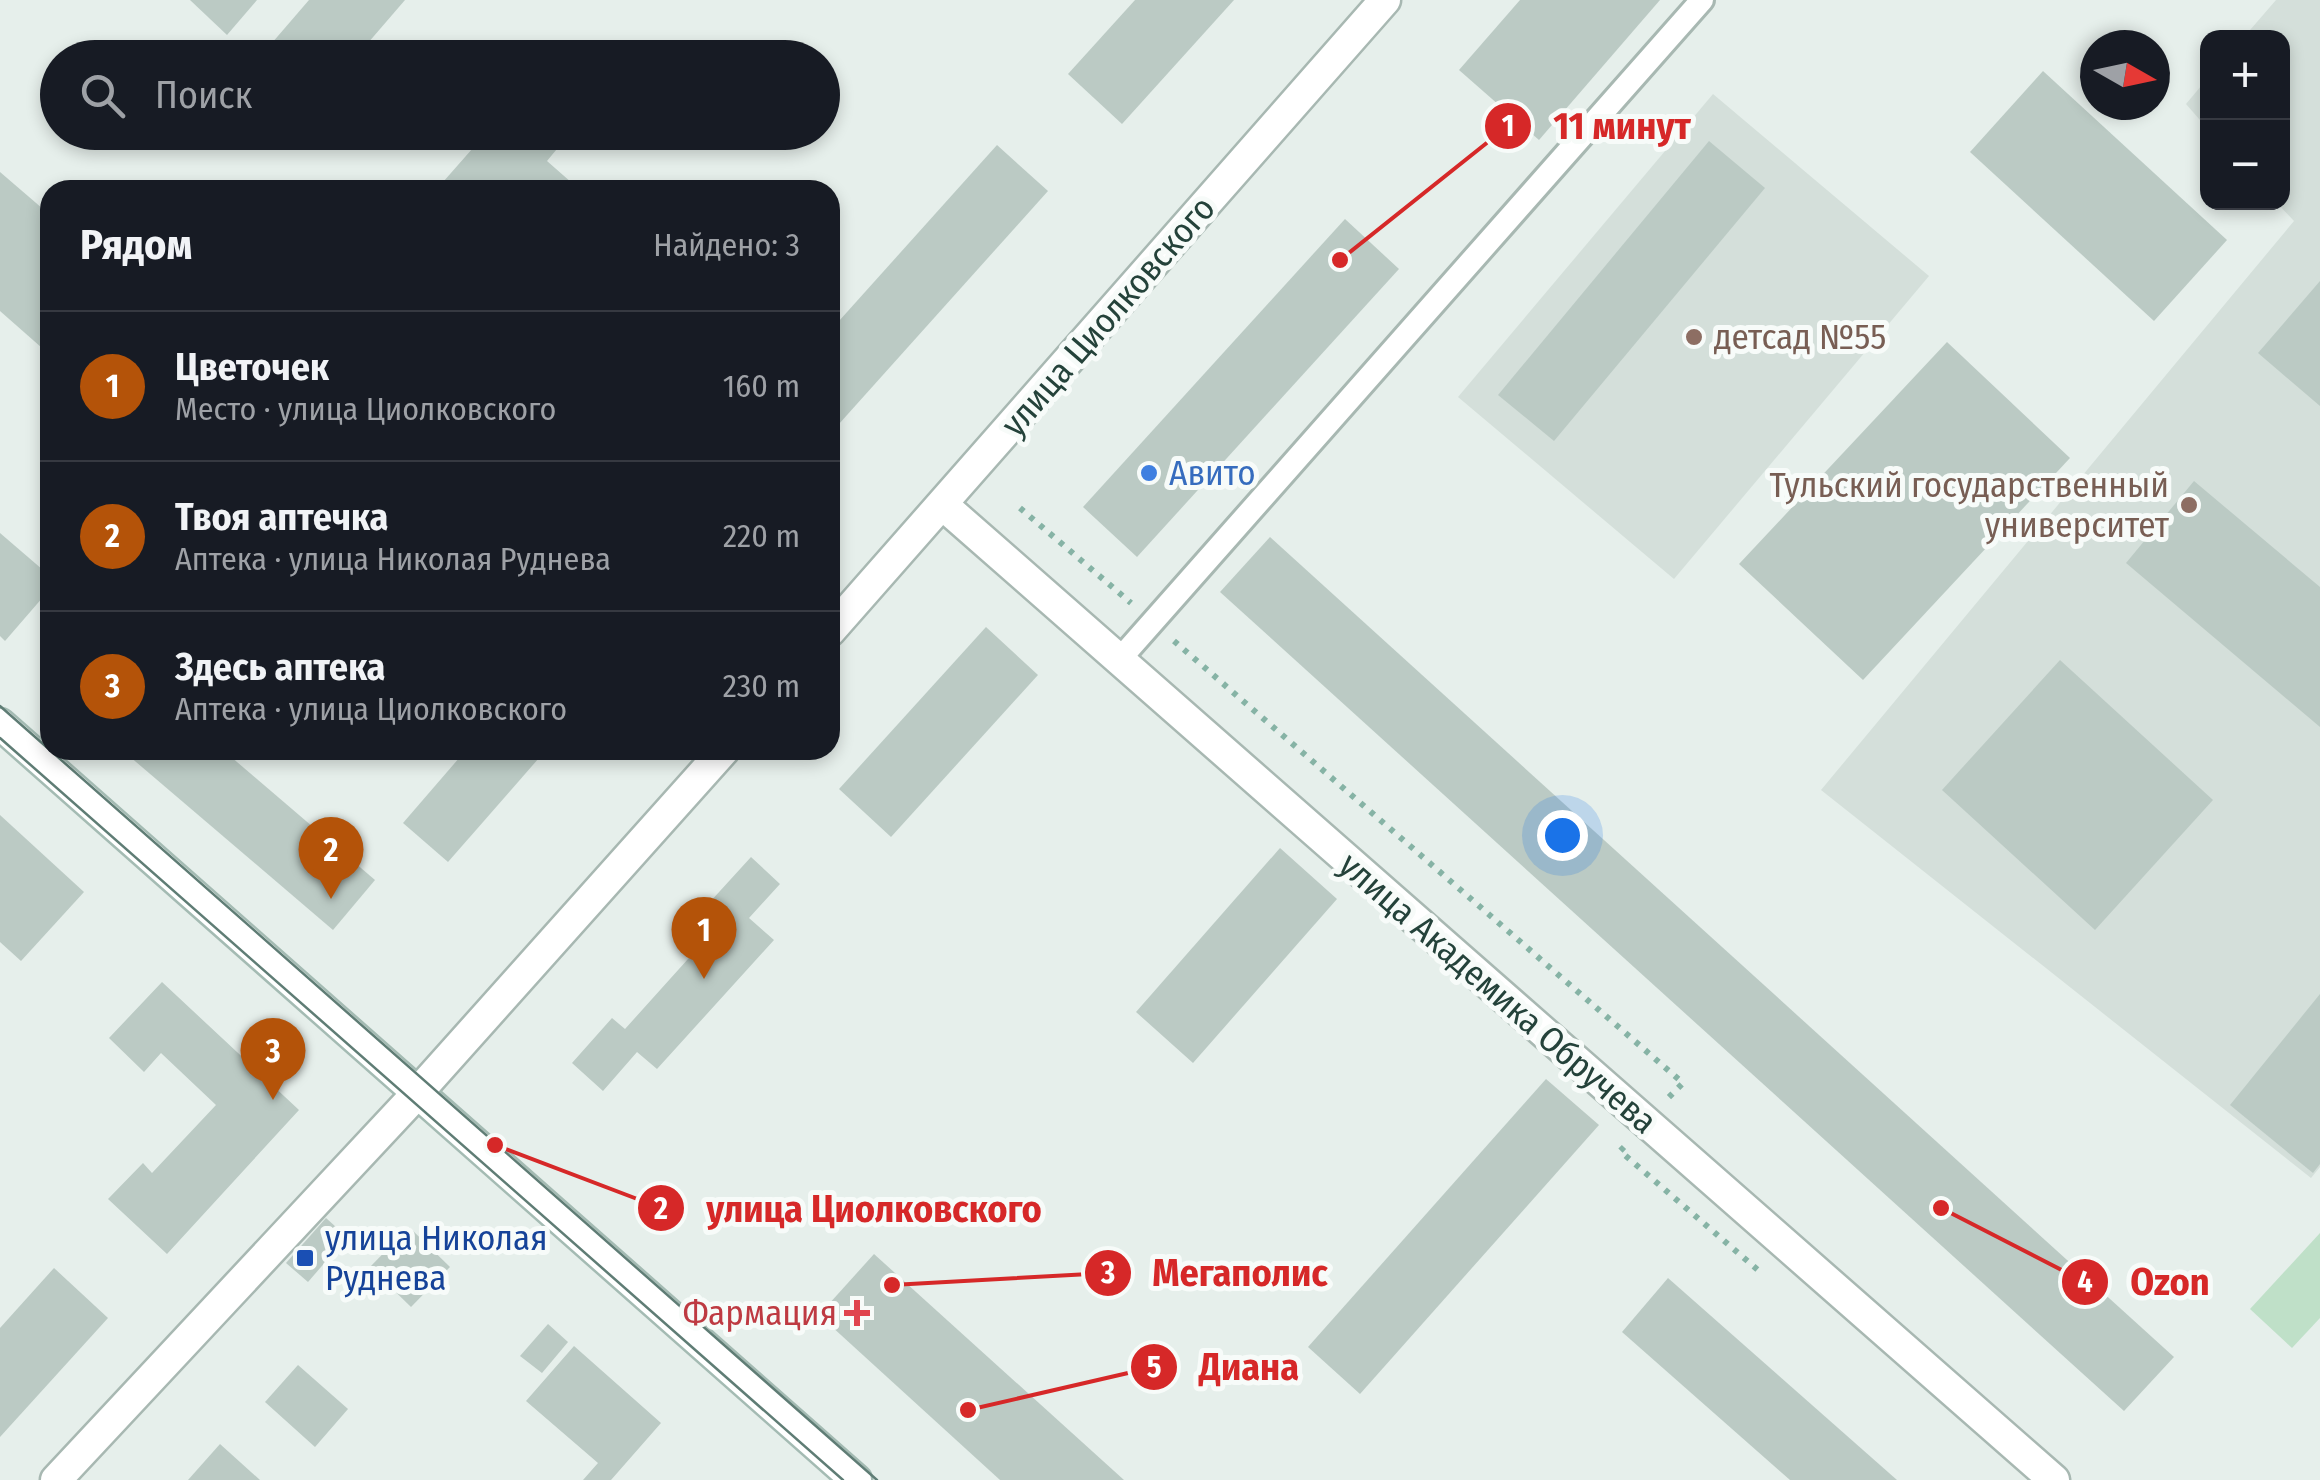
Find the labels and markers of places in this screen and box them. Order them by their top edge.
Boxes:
callout: 11 минут [1483,92,1711,160]
place label: детсад №55 [1714,316,1886,358]
marker: детсад №55 [1683,326,1705,348]
place label: Авито [1169,452,1256,494]
marker: Авито [1138,462,1160,484]
place label: Тульский государственный университет [1770,464,2170,546]
marker: Тульский государственный университет [2178,494,2200,516]
pin: 2 [298,816,364,899]
pin: 1 [672,896,736,979]
pin: 3 [240,1018,306,1100]
callout: улица Циолковского [636,1174,1062,1242]
place label: улица Николая Руднева [325,1217,548,1299]
callout: Мегаполис [1083,1239,1348,1307]
marker: улица Николая Руднева [294,1247,316,1269]
callout: Ozon [2060,1248,2230,1316]
place label: Фармация [683,1292,837,1334]
marker: Фармация [846,1302,868,1324]
callout: Диана [1129,1333,1319,1401]

